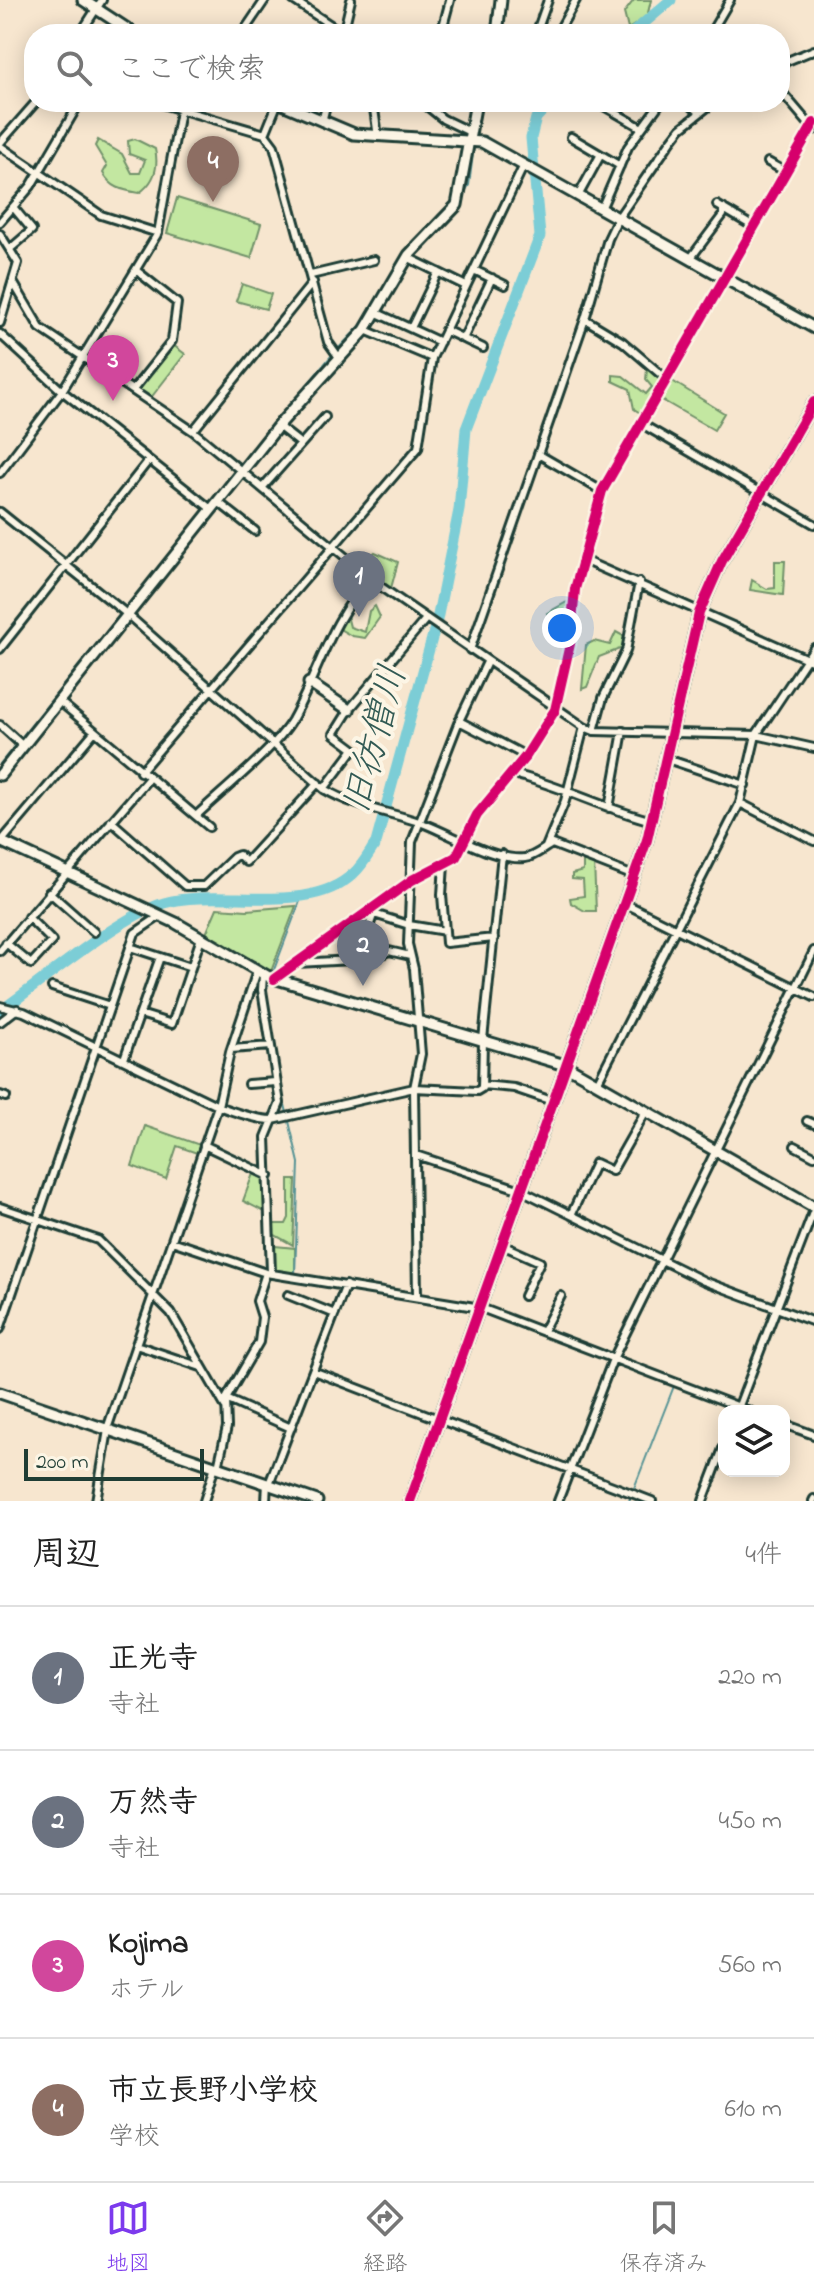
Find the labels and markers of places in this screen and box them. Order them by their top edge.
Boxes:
pin: 4 [187,136,239,202]
pin: 3 [87,335,139,401]
pin: 1 [333,551,385,617]
pin: 2 [337,920,389,986]

